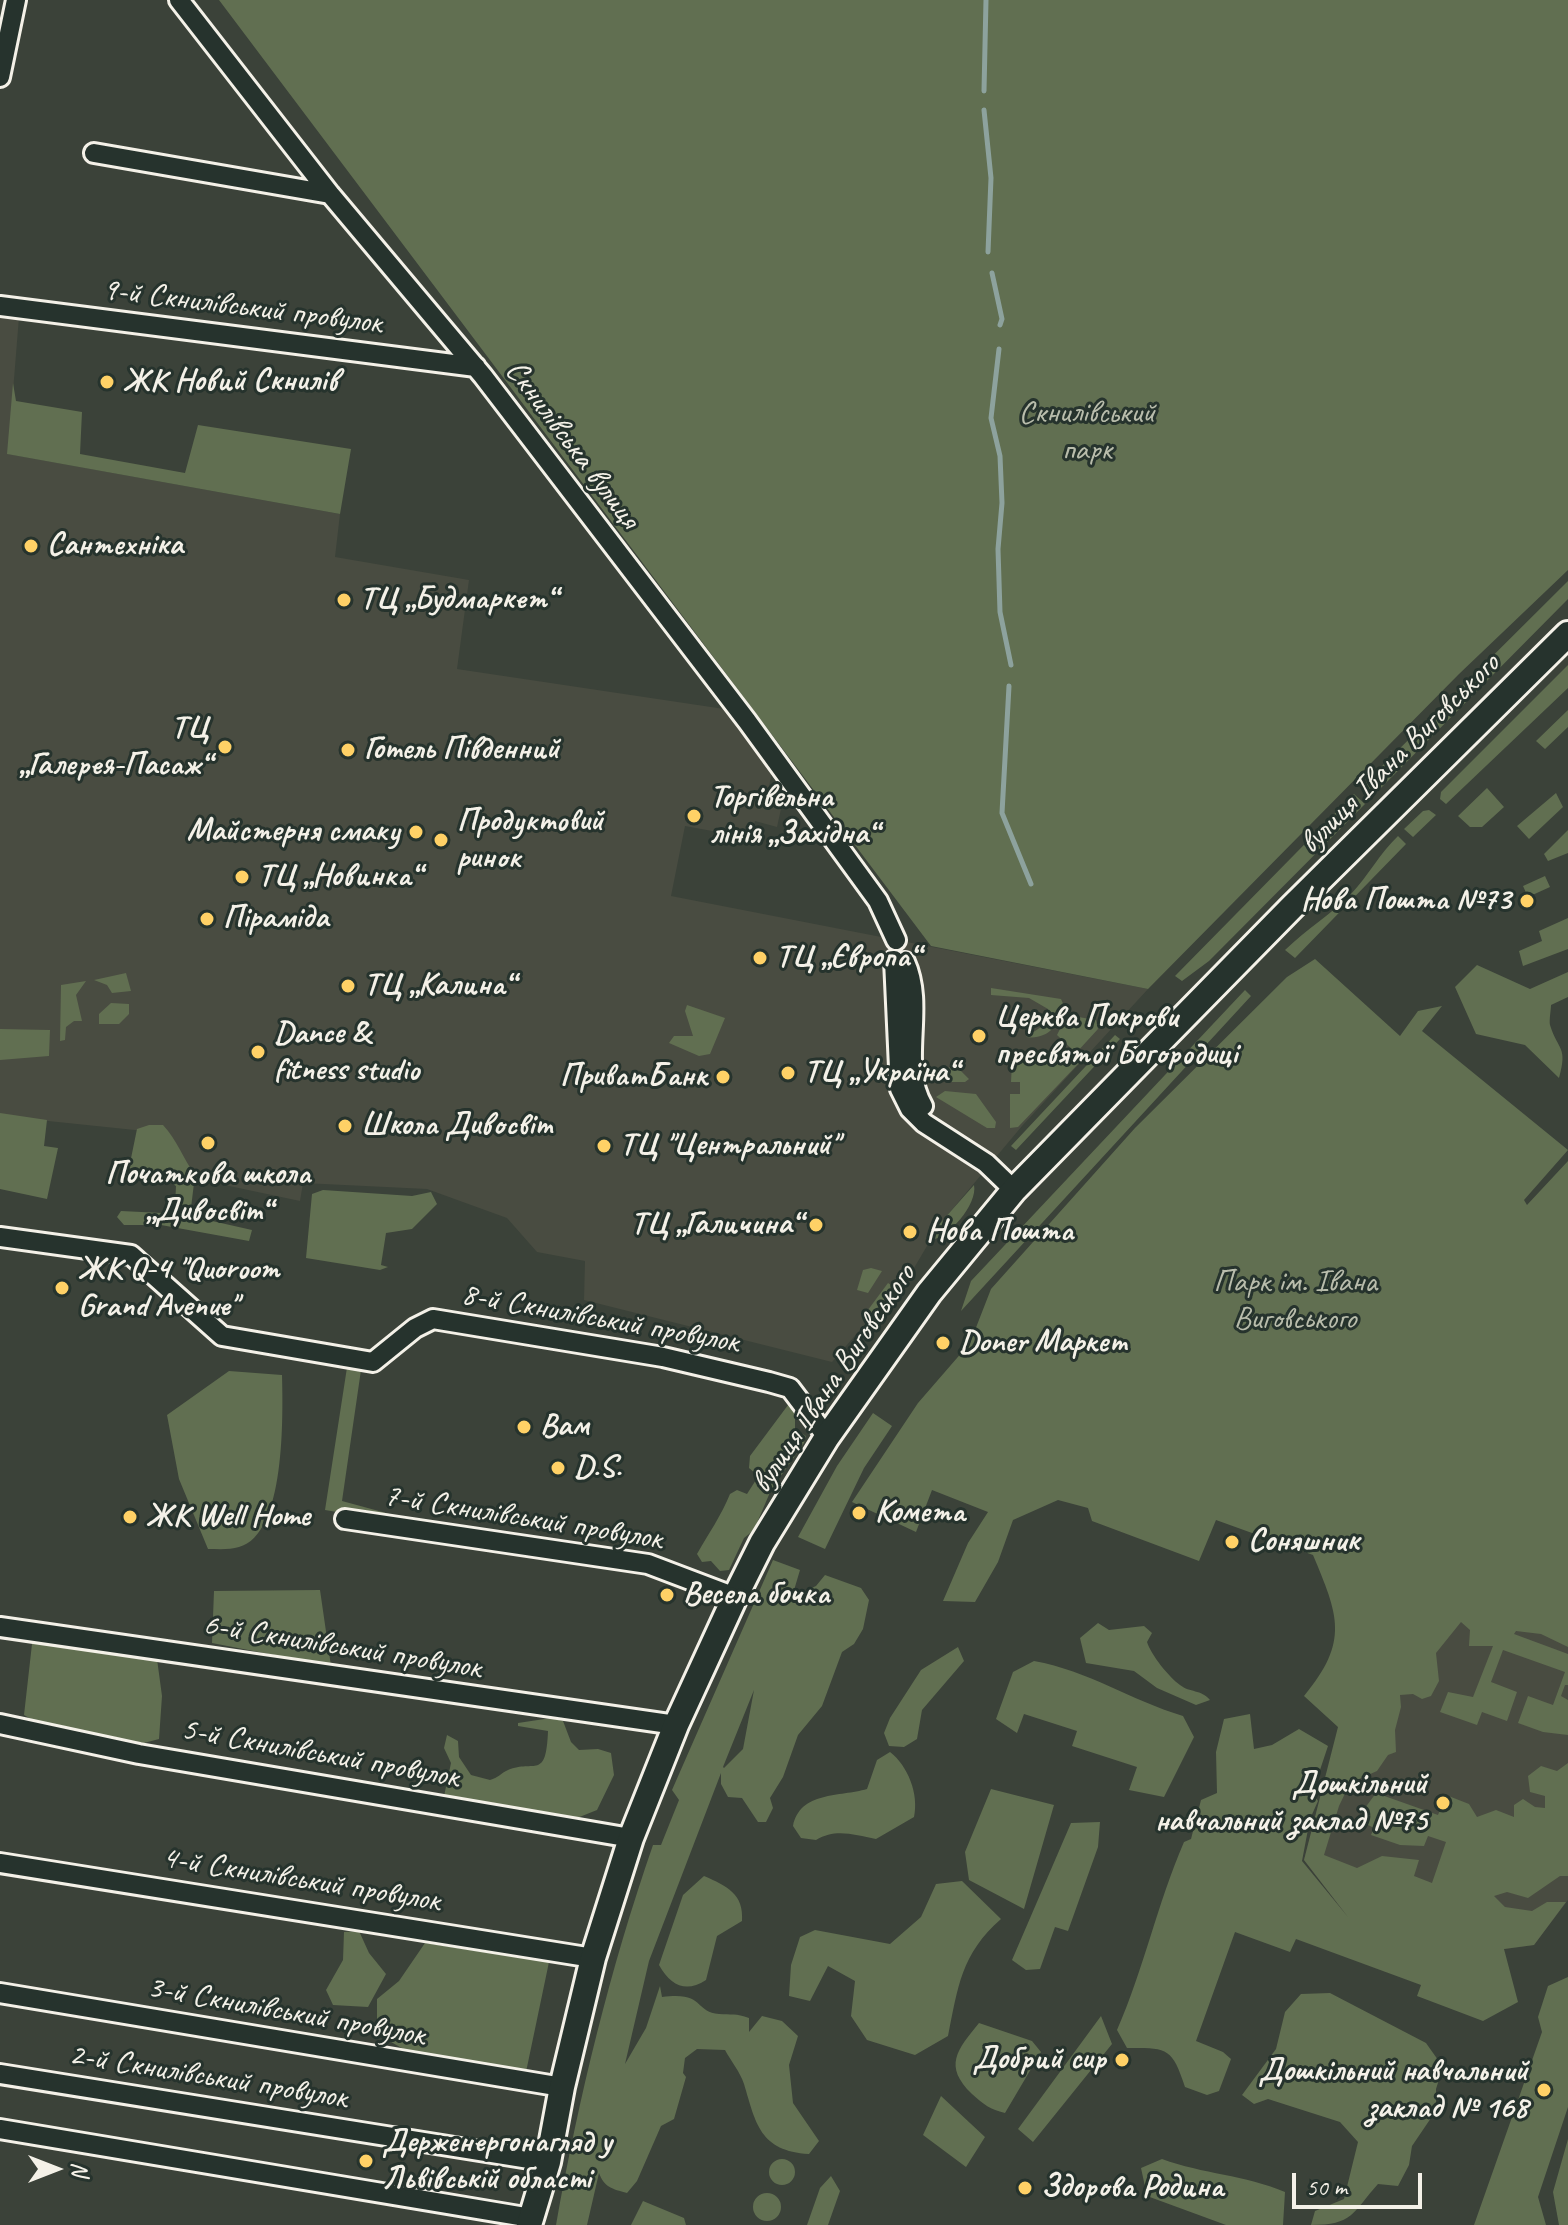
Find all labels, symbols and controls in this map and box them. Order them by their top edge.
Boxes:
street label: 9-й Скнилівський провулок [100,271,384,343]
street label: Скнилівська вулиця [496,353,648,537]
place label: ЖК Новий Скнилів [123,363,338,401]
marker: ЖК Новий Скнилів [98,373,116,391]
park label: Скнилівський парк [1019,395,1155,470]
place label: Сантехніка [47,527,183,565]
marker: Сантехніка [22,537,40,555]
place label: ТЦ „Будмаркет“ [360,581,555,619]
marker: ТЦ „Будмаркет“ [335,591,353,609]
street label: вулиця Івана Виговського [1292,646,1508,862]
place label: ТЦ „Галерея-Пасаж“ [20,710,209,785]
place label: Готель Південний [364,731,559,769]
marker: ТЦ „Галерея-Пасаж“ [216,738,234,756]
marker: Готель Південний [339,741,357,759]
place label: Торгівельна лінія „Західна“ [710,779,876,854]
place label: Продуктовий ринок [457,803,603,878]
marker: Торгівельна лінія „Західна“ [685,807,703,825]
place label: Майстерня смаку [187,813,400,851]
marker: Майстерня смаку [407,823,425,841]
marker: Продуктовий ринок [432,831,450,849]
place label: ТЦ „Новинка“ [258,858,419,896]
marker: ТЦ „Новинка“ [233,868,251,886]
place label: Нова Пошта №73 [1301,882,1511,920]
marker: Нова Пошта №73 [1518,892,1536,910]
place label: Піраміда [223,900,328,938]
marker: Піраміда [198,910,216,928]
place label: ТЦ „Європа“ [776,939,918,977]
marker: ТЦ „Європа“ [751,949,769,967]
place label: ТЦ „Калина“ [364,967,513,1005]
marker: ТЦ „Калина“ [339,977,357,995]
place label: Церква Покрови пресвятої Богородиці [995,999,1237,1074]
place label: Dance & fitness studio [274,1015,419,1090]
marker: Церква Покрови пресвятої Богородиці [970,1027,988,1045]
marker: Dance & fitness studio [249,1043,267,1061]
place label: ТЦ „Україна“ [804,1054,956,1092]
place label: ПриватБанк [560,1058,707,1096]
marker: ТЦ „Україна“ [779,1064,797,1082]
marker: ПриватБанк [714,1068,732,1086]
place label: Школа Дивосвіт [361,1107,551,1145]
marker: Школа Дивосвіт [336,1117,354,1135]
place label: ТЦ "Центральний" [620,1127,838,1165]
marker: Початкова школа „Дивосвіт“ [199,1134,217,1152]
marker: ТЦ "Центральний" [595,1137,613,1155]
place label: Початкова школа „Дивосвіт“ [105,1156,311,1231]
place label: ТЦ „Галичина“ [631,1206,800,1244]
place label: Нова Пошта [926,1213,1073,1251]
marker: ТЦ „Галичина“ [807,1216,825,1234]
marker: Нова Пошта [901,1223,919,1241]
place label: ЖК Q-4 "Quoroom Grand Avenue" [78,1251,279,1326]
street label: вулиця Івана Виговського [743,1257,925,1501]
park label: Парк ім. Івана Виговського [1213,1264,1377,1339]
street label: 8-й Скнилівський провулок [458,1276,742,1362]
marker: ЖК Q-4 "Quoroom Grand Avenue" [53,1279,71,1297]
place label: Doner Маркет [959,1324,1128,1362]
marker: Doner Маркет [934,1334,952,1352]
place label: Вам [540,1408,589,1446]
marker: Вам [515,1418,533,1436]
place label: D.S. [574,1449,621,1487]
marker: D.S. [549,1459,567,1477]
street label: 7-й Скнилівський провулок [381,1477,665,1559]
place label: Комета [875,1494,965,1532]
place label: ЖК Well Home [146,1498,310,1536]
marker: Комета [850,1504,868,1522]
marker: ЖК Well Home [121,1508,139,1526]
place label: Соняшник [1248,1523,1359,1561]
marker: Соняшник [1223,1533,1241,1551]
place label: Весела бочка [683,1576,830,1614]
marker: Весела бочка [658,1586,676,1604]
street label: 6-й Скнилівський провулок [200,1606,484,1688]
street label: 5-й Скнилівський провулок [178,1711,462,1797]
place label: Дошкільний навчальний заклад №75 [1155,1766,1427,1841]
marker: Дошкільний навчальний заклад №75 [1434,1794,1452,1812]
street label: 4-й Скнилівський провулок [159,1839,443,1921]
street label: 3-й Скнилівський провулок [144,1969,428,2055]
street label: 2-й Скнилівський провулок [66,2036,350,2118]
place label: Добрий сир [972,2041,1106,2079]
marker: Добрий сир [1113,2051,1131,2069]
place label: Дошкільний навчальний заклад № 168 [1258,2053,1528,2128]
marker: Дошкільний навчальний заклад № 168 [1535,2081,1553,2099]
place label: Держенергонагляд у Львівській області [382,2124,611,2199]
north arrow [16,2129,96,2209]
marker: Держенергонагляд у Львівській області [357,2152,375,2170]
scale bar [1296,2157,1426,2207]
text: N [66,2162,94,2176]
place label: Здорова Родина [1041,2169,1223,2207]
text: 50 m [1306,2172,1347,2202]
marker: Здорова Родина [1016,2179,1034,2197]

